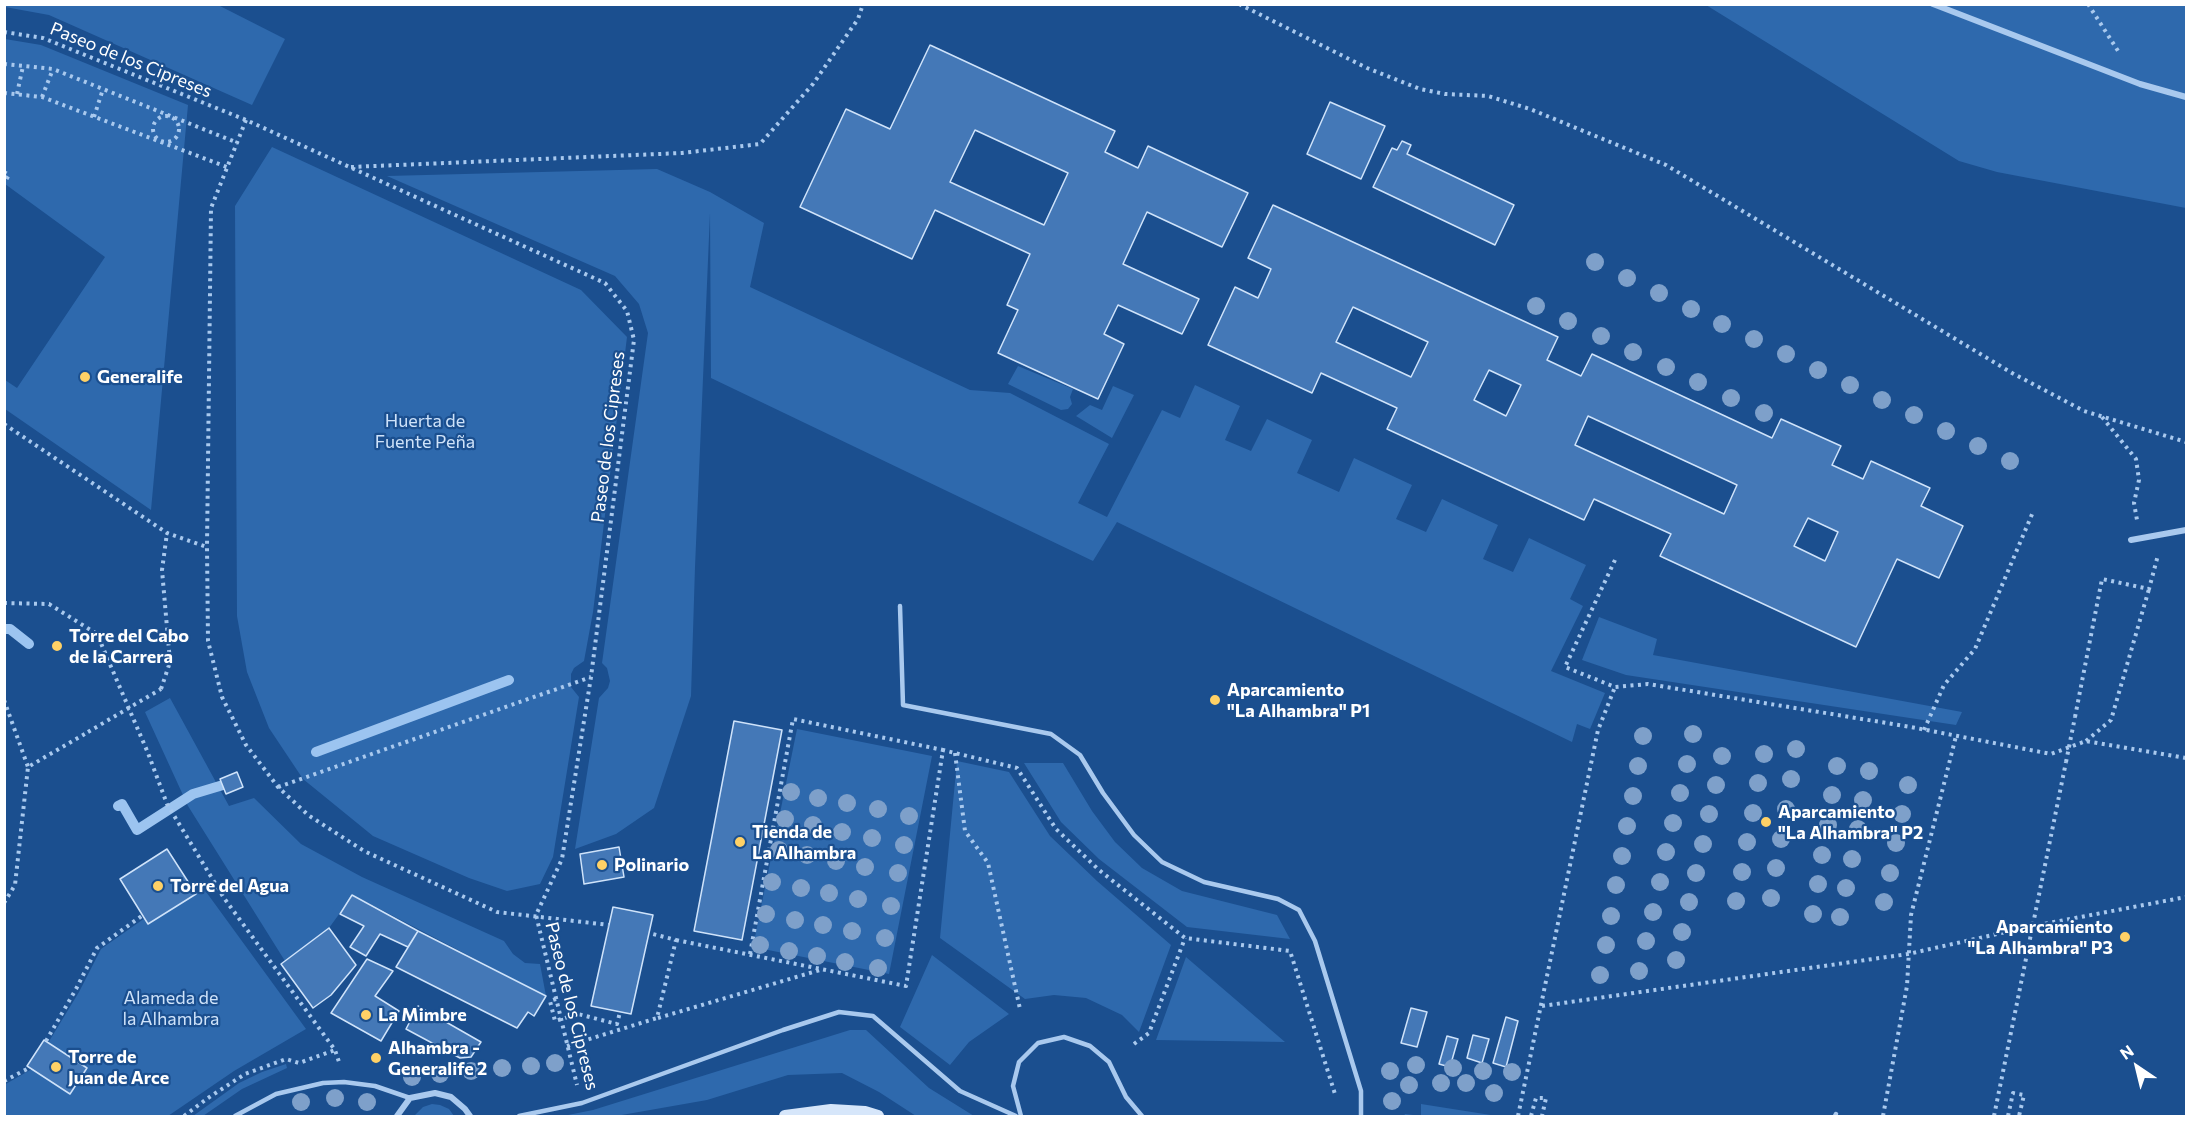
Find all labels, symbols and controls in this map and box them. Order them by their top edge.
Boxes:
street label: Paseo de los Cipreses [47,18,215,102]
street label: Paseo de los Cipreses [587,350,629,524]
place label: Generalife [97,366,183,388]
marker: Generalife [78,370,92,384]
park label: Huerta de Fuente Peña [375,410,475,452]
place label: Torre del Cabo de la Carrera [69,625,189,668]
marker: Torre del Cabo de la Carrera [50,639,64,653]
place label: Aparcamiento "La Alhambra" P1 [1227,679,1370,722]
marker: Aparcamiento "La Alhambra" P1 [1208,693,1222,707]
place label: Aparcamiento "La Alhambra" P2 [1778,801,1923,844]
marker: Aparcamiento "La Alhambra" P2 [1759,815,1773,829]
place label: Tienda de La Alhambra [752,821,856,864]
marker: Tienda de La Alhambra [733,835,747,849]
place label: Polinario [614,854,689,876]
marker: Polinario [595,858,609,872]
place label: Torre del Agua [170,875,289,897]
marker: Torre del Agua [151,879,165,893]
place label: Aparcamiento "La Alhambra" P3 [1967,916,2113,958]
street label: Paseo de los Cipreses [541,920,603,1092]
marker: Aparcamiento "La Alhambra" P3 [2118,930,2132,944]
park label: Alameda de la Alhambra [123,987,219,1030]
place label: La Mimbre [378,1004,467,1026]
marker: La Mimbre [359,1008,373,1022]
place label: Alhambra - Generalife 2 [388,1037,487,1080]
north arrow [2107,1037,2167,1097]
text: N [2116,1041,2137,1063]
place label: Torre de Juan de Arce [68,1046,169,1088]
marker: Alhambra - Generalife 2 [369,1051,383,1065]
marker: Torre de Juan de Arce [49,1060,63,1074]

